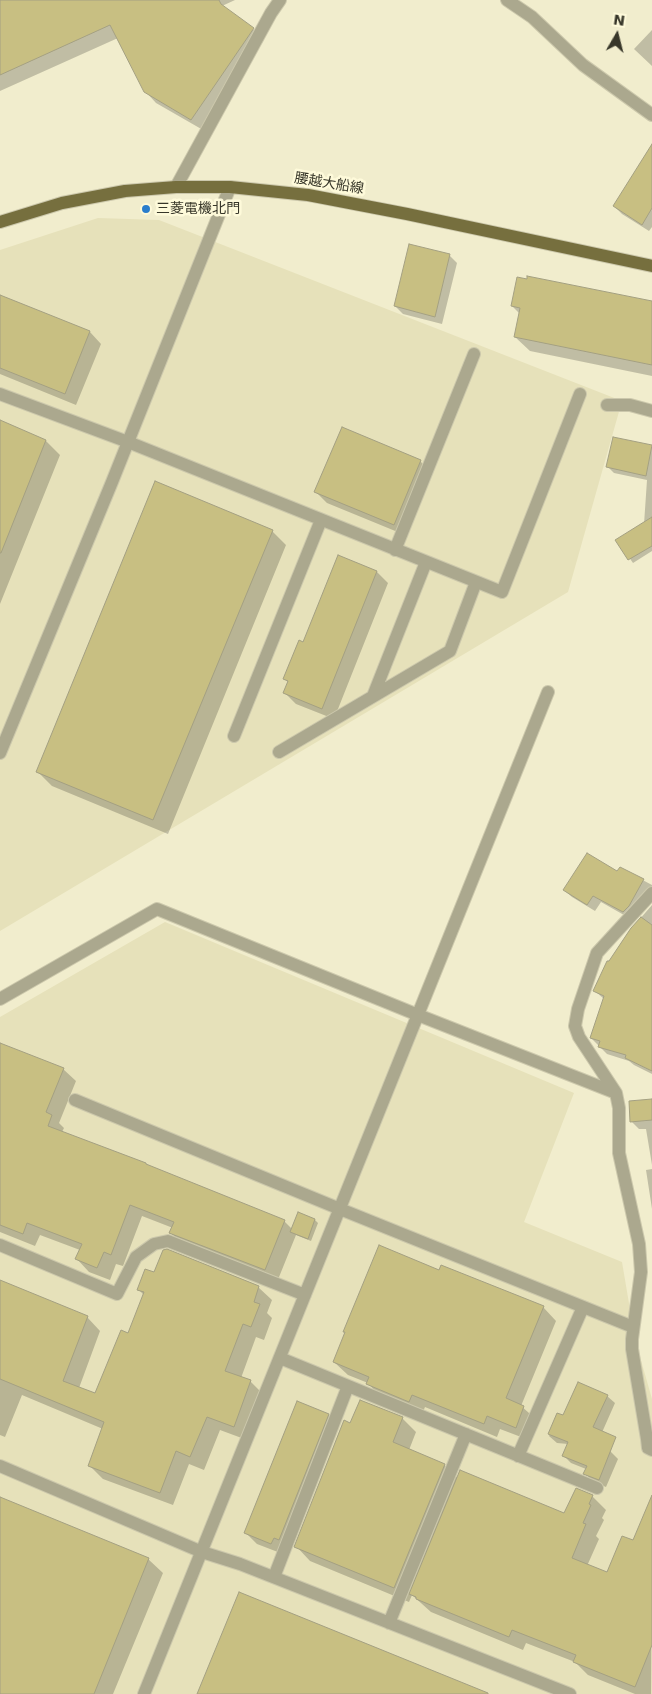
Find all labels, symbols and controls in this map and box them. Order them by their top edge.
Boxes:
north arrow [592,10,642,60]
text: N [612,11,626,29]
street label: 腰越大船線 [293,170,365,198]
place label: 三菱電機北門 [156,201,240,217]
marker: 三菱電機北門 [140,203,152,215]

